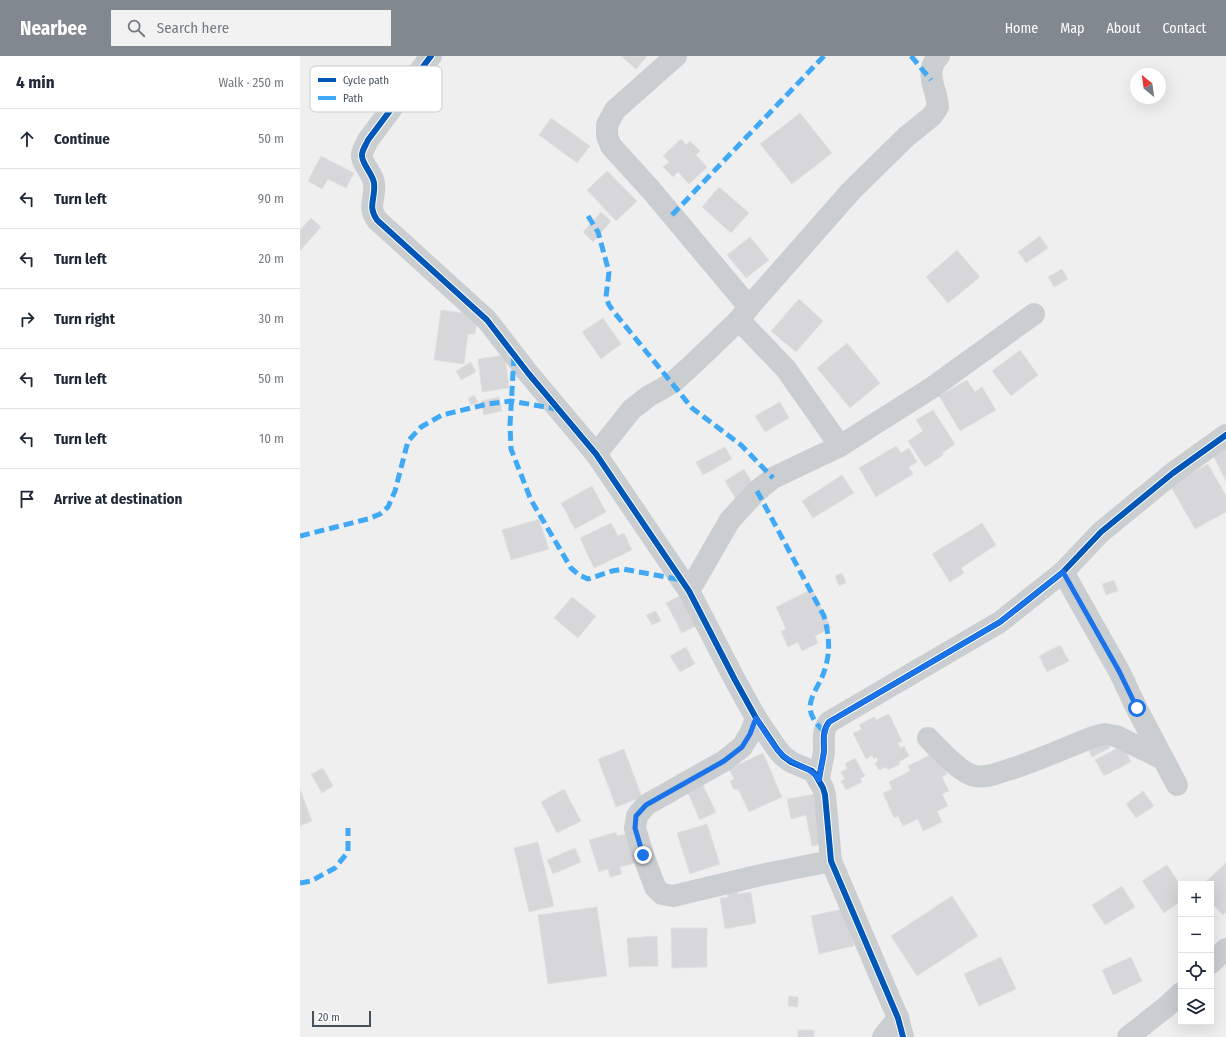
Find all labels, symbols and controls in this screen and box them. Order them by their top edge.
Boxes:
search box [111,10,391,46]
text: Nearbee [20,17,87,40]
icon: search [125,17,147,39]
text: Search here [157,19,229,37]
text: Home [1005,20,1038,37]
text: Map [1060,20,1084,37]
text: About [1106,20,1141,37]
text: Contact [1163,20,1206,37]
legend [310,66,442,112]
north arrow [1130,68,1166,104]
text: 4 min [16,72,55,93]
text: Cycle path [343,74,389,87]
text: Walk · 250 m [219,75,284,90]
text: Path [343,92,363,105]
icon: ahead [16,128,38,150]
text: Continue [54,130,110,148]
text: 50 m [258,131,284,146]
icon: left [16,188,38,210]
text: Turn left [54,190,107,208]
text: 90 m [258,191,284,206]
icon: left [16,248,38,270]
text: Turn left [54,250,107,268]
text: 20 m [258,251,284,266]
icon: right [16,308,38,330]
text: Turn right [54,310,115,328]
text: 30 m [258,311,284,326]
icon: left [16,368,38,390]
text: Turn left [54,370,107,388]
text: 50 m [258,371,284,386]
icon: left [16,428,38,450]
text: Turn left [54,430,107,448]
text: 10 m [259,431,284,446]
icon: arrive [16,488,38,510]
text: Arrive at destination [54,490,182,508]
route start [1128,699,1146,717]
route end [634,846,652,864]
map controls [1178,881,1214,1025]
button: + [1178,881,1214,917]
button: − [1178,917,1214,953]
button: locate [1178,953,1214,989]
button: layers [1178,989,1214,1025]
scale bar [312,1009,371,1028]
text: 20 m [318,1011,340,1024]

